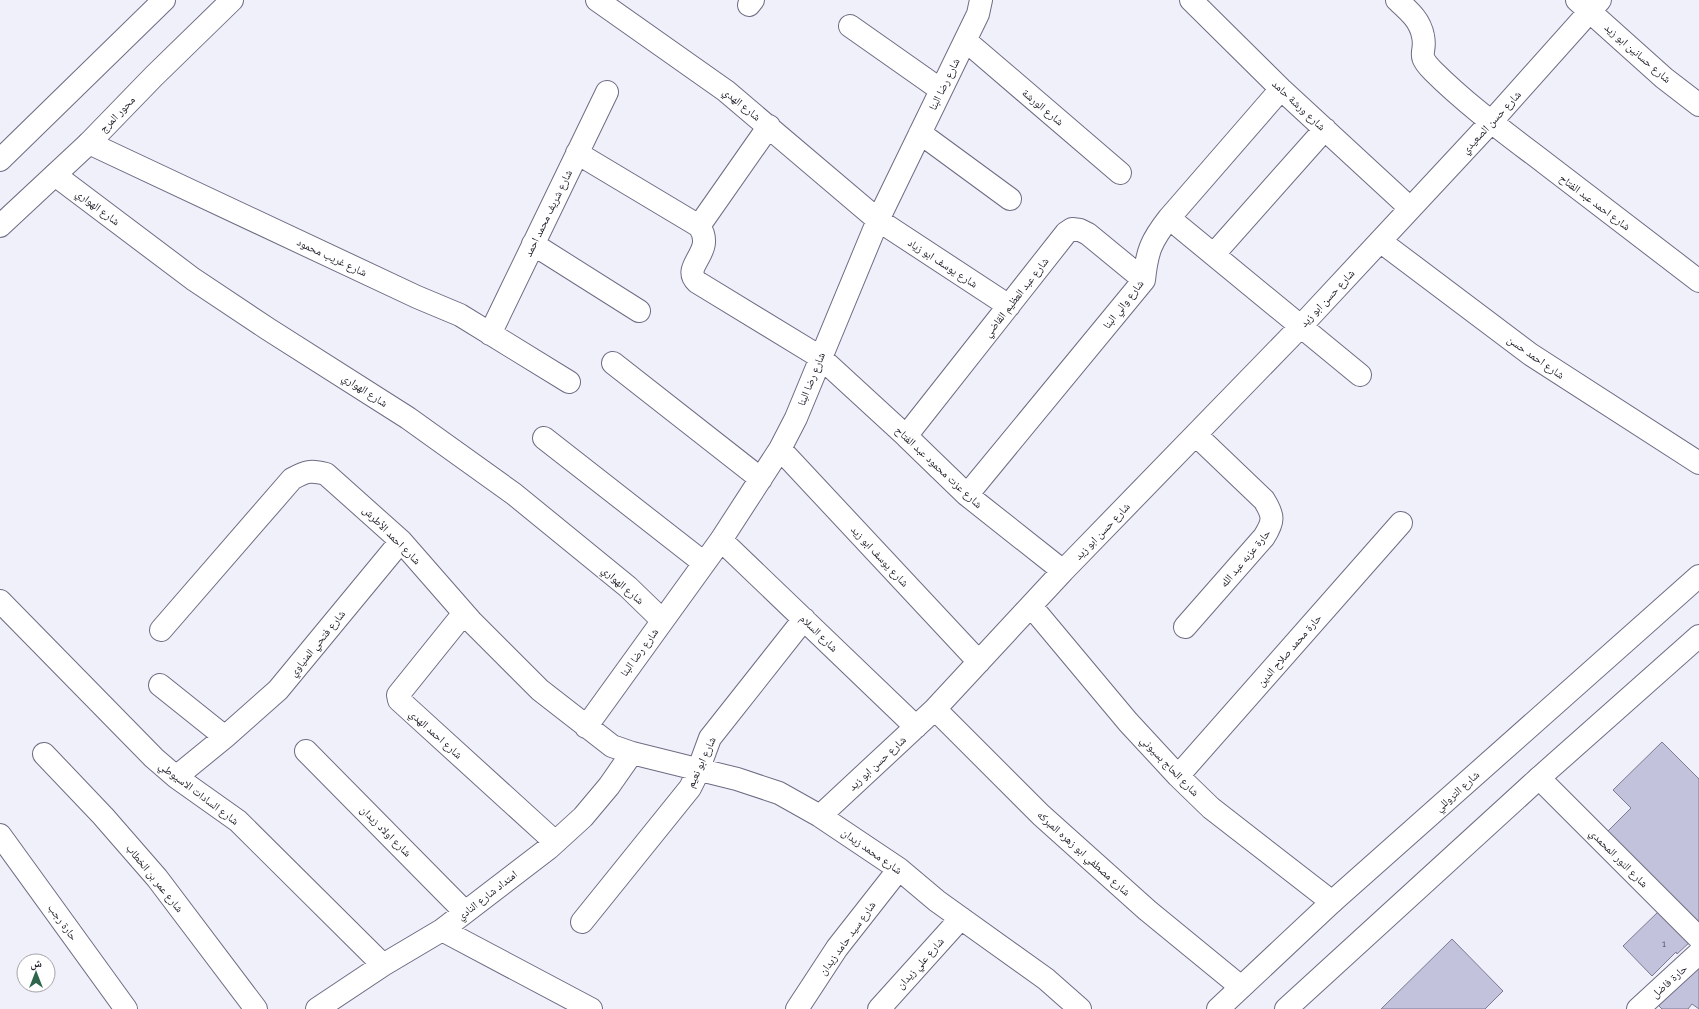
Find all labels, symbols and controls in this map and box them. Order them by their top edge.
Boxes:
street label: شارع حسانين ابو زيد [1602,21,1674,86]
street label: شارع رضا البنا [926,56,963,112]
street label: شارع ورشة حامد [1269,77,1328,133]
street label: شارع الهدي [719,85,763,125]
street label: شارع الورشة [1019,86,1066,129]
street label: شارع حسن الصعيدي [1459,88,1525,158]
street label: محور المرج [97,93,138,135]
street label: شارع شريف محمد احمد [522,168,575,259]
street label: شارع احمد عبد الفتاح [1557,171,1633,233]
street label: شارع الهواري [72,187,122,230]
street label: شارع غريب محمود [295,236,369,279]
street label: شارع يوسف ابو زياد [905,236,980,291]
street label: شارع عبد العظيم القاضي [981,255,1053,341]
street label: شارع حسن ابو زيد [1297,267,1357,330]
street label: شارع والي البنا [1100,277,1148,332]
street label: شارع احمد حسن [1505,333,1567,382]
street label: شارع رضا البنا [795,351,828,408]
street label: شارع الهواري [339,371,390,411]
street label: شارع عزت محمود عبد الفتاح [892,424,985,511]
street label: شارع حسن ابو زيد [1072,500,1133,563]
street label: شارع احمد الأطرش [360,504,423,567]
street label: شارع يوسف ابو زيد [848,523,911,589]
street label: حارة عزبه عبد الله [1217,527,1273,590]
street label: شارع الهواري [598,564,646,609]
street label: شارع فتحي المنياوي [287,608,349,680]
street label: حارة محمد صلاح الدين [1254,611,1324,689]
street label: شارع السلام [797,612,840,655]
street label: شارع رضا البنا [618,626,661,679]
street label: شارع احمد الهدي [405,707,465,763]
street label: شارع حسن ابو زيد [846,733,909,793]
street label: شارع الحاج بسيوني [1136,734,1202,800]
street label: شارع ابو نعيم [684,735,720,790]
street label: شارع السادات الاسيوطي [155,759,241,829]
street label: شارع التروللي [1433,768,1483,816]
street label: شارع اولاد زيدان [357,803,414,860]
street label: شارع مصطفي ابو زهره المبركه [1033,808,1133,900]
street label: شارع محمد زيدان [839,826,904,877]
street label: شارع النور المحمدي [1585,826,1651,892]
street label: شارع عمر بن الخطاب [123,842,186,915]
street label: امتداد شارع النادي [455,868,521,924]
street label: شارع سيد حامد زيدان [816,899,879,978]
street label: حارة رجب [45,902,80,943]
street label: شارع علي زيدان [894,935,948,993]
house number: 1 [1662,939,1666,949]
north arrow [16,953,56,993]
text: ش [30,957,42,971]
street label: حارة فاضل [1649,962,1690,1001]

